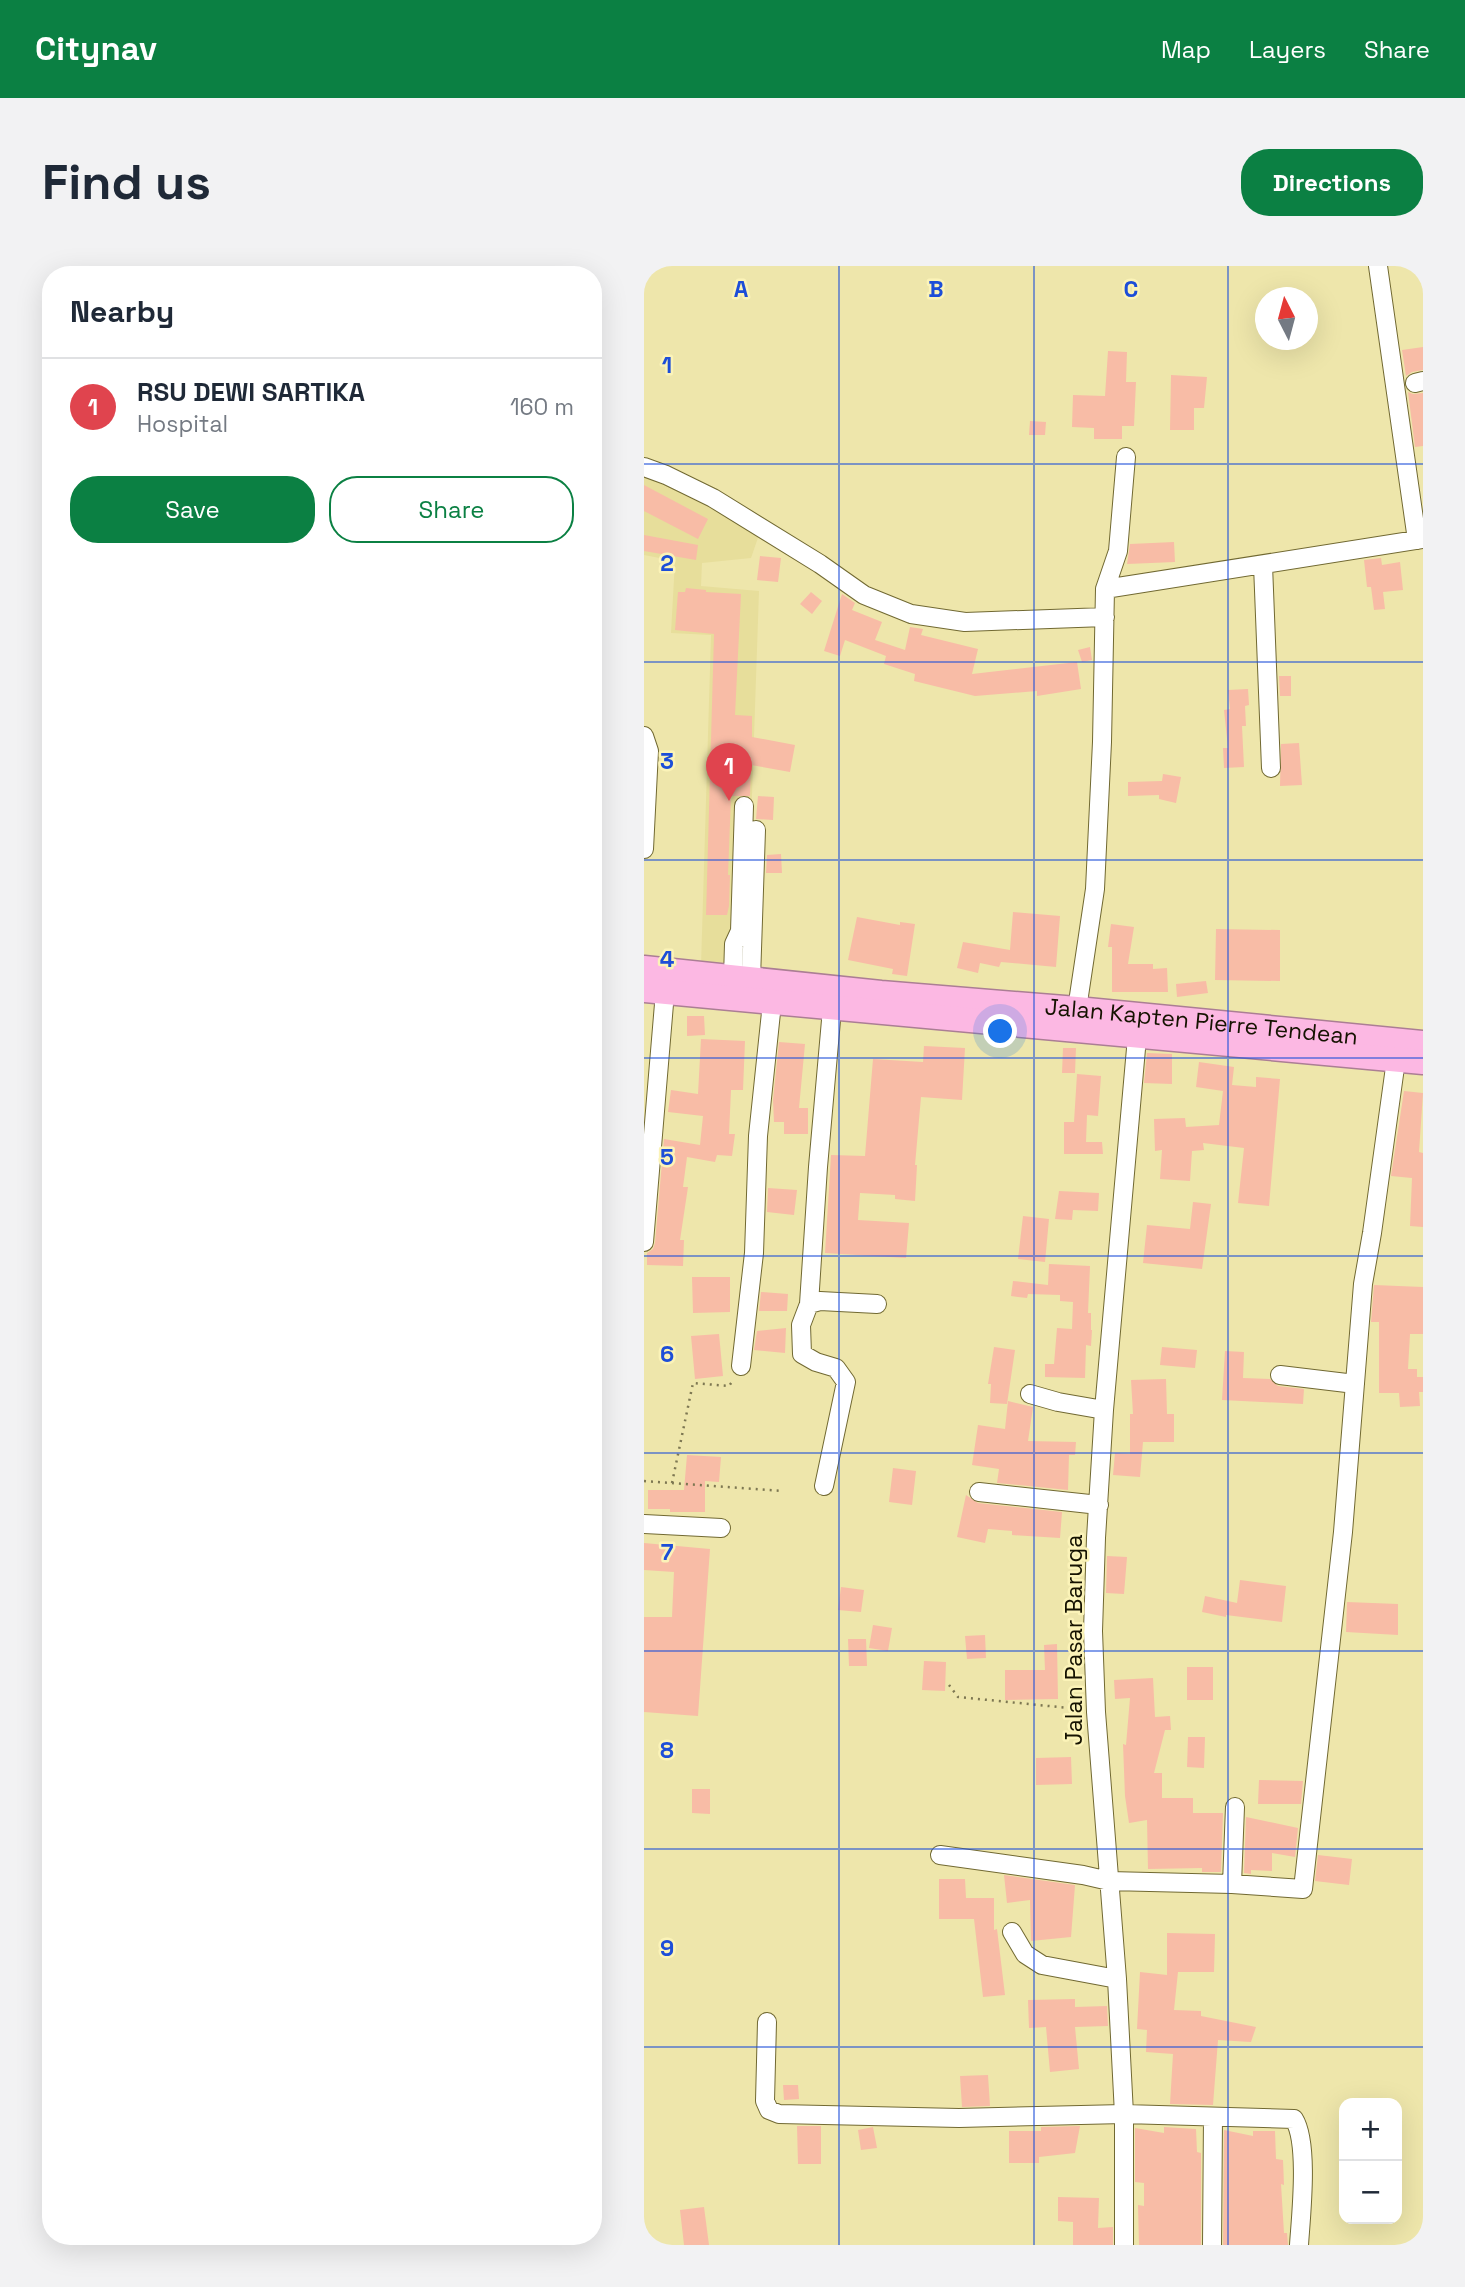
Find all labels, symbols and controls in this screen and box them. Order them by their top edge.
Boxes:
text: Citynav [35,28,157,70]
text: Map [1161,34,1211,65]
text: Layers [1249,34,1326,65]
text: Share [1364,34,1430,65]
button: Directions [1241,149,1423,216]
text: Find us [42,151,211,213]
text: A [734,274,749,304]
text: B [928,274,944,304]
text: C [1124,274,1138,304]
north arrow [1255,287,1318,350]
text: Nearby [70,292,174,331]
text: 1 [662,350,672,380]
text: RSU DEWI SARTIKA [137,375,365,409]
text: 1 [88,392,98,422]
text: 160 m [510,392,574,422]
text: Hospital [137,409,228,439]
button: Save [70,476,315,543]
button: Share [329,476,574,543]
text: 2 [660,548,674,578]
pin: 1 [706,743,752,801]
text: 3 [660,746,674,776]
text: 4 [660,944,675,974]
street label: Jalan Kapten Pierre Tendean [1044,991,1359,1052]
your location [983,1014,1017,1048]
text: 5 [660,1142,674,1172]
text: 6 [660,1339,674,1369]
street label: Jalan Pasar Baruga [1059,1535,1089,1745]
text: 7 [661,1537,674,1567]
text: 8 [660,1735,674,1765]
text: 9 [660,1933,674,1963]
map controls [1339,2098,1402,2224]
button: + [1339,2098,1402,2161]
button: − [1339,2161,1402,2224]

